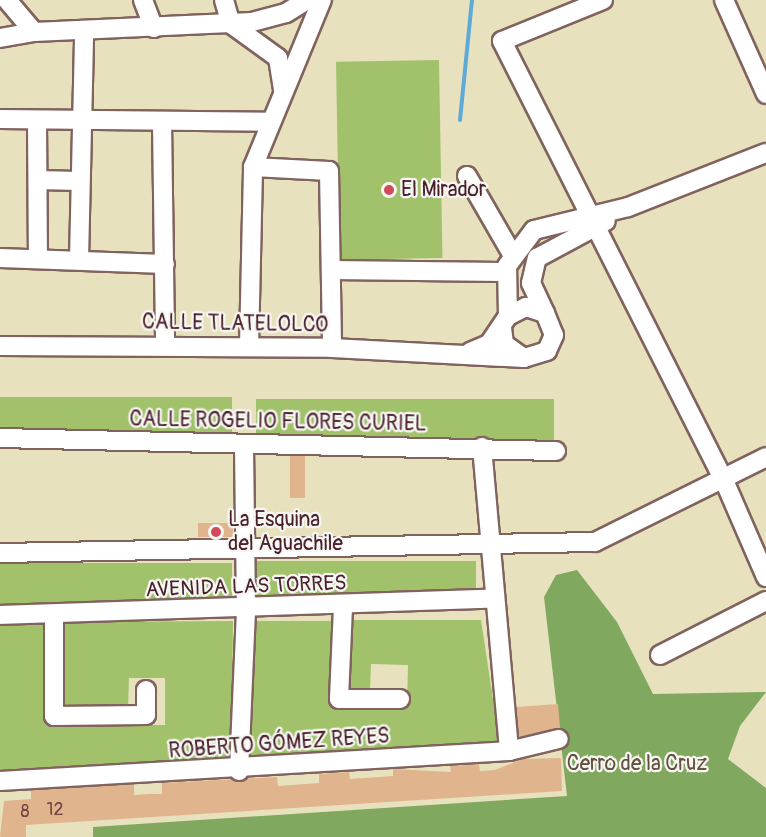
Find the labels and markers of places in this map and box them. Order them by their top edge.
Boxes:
place label: El Mirador [401,177,486,203]
marker: El Mirador [382,183,396,197]
place label: La Esquina del Aguachile [228,507,343,557]
marker: La Esquina del Aguachile [209,525,223,539]

